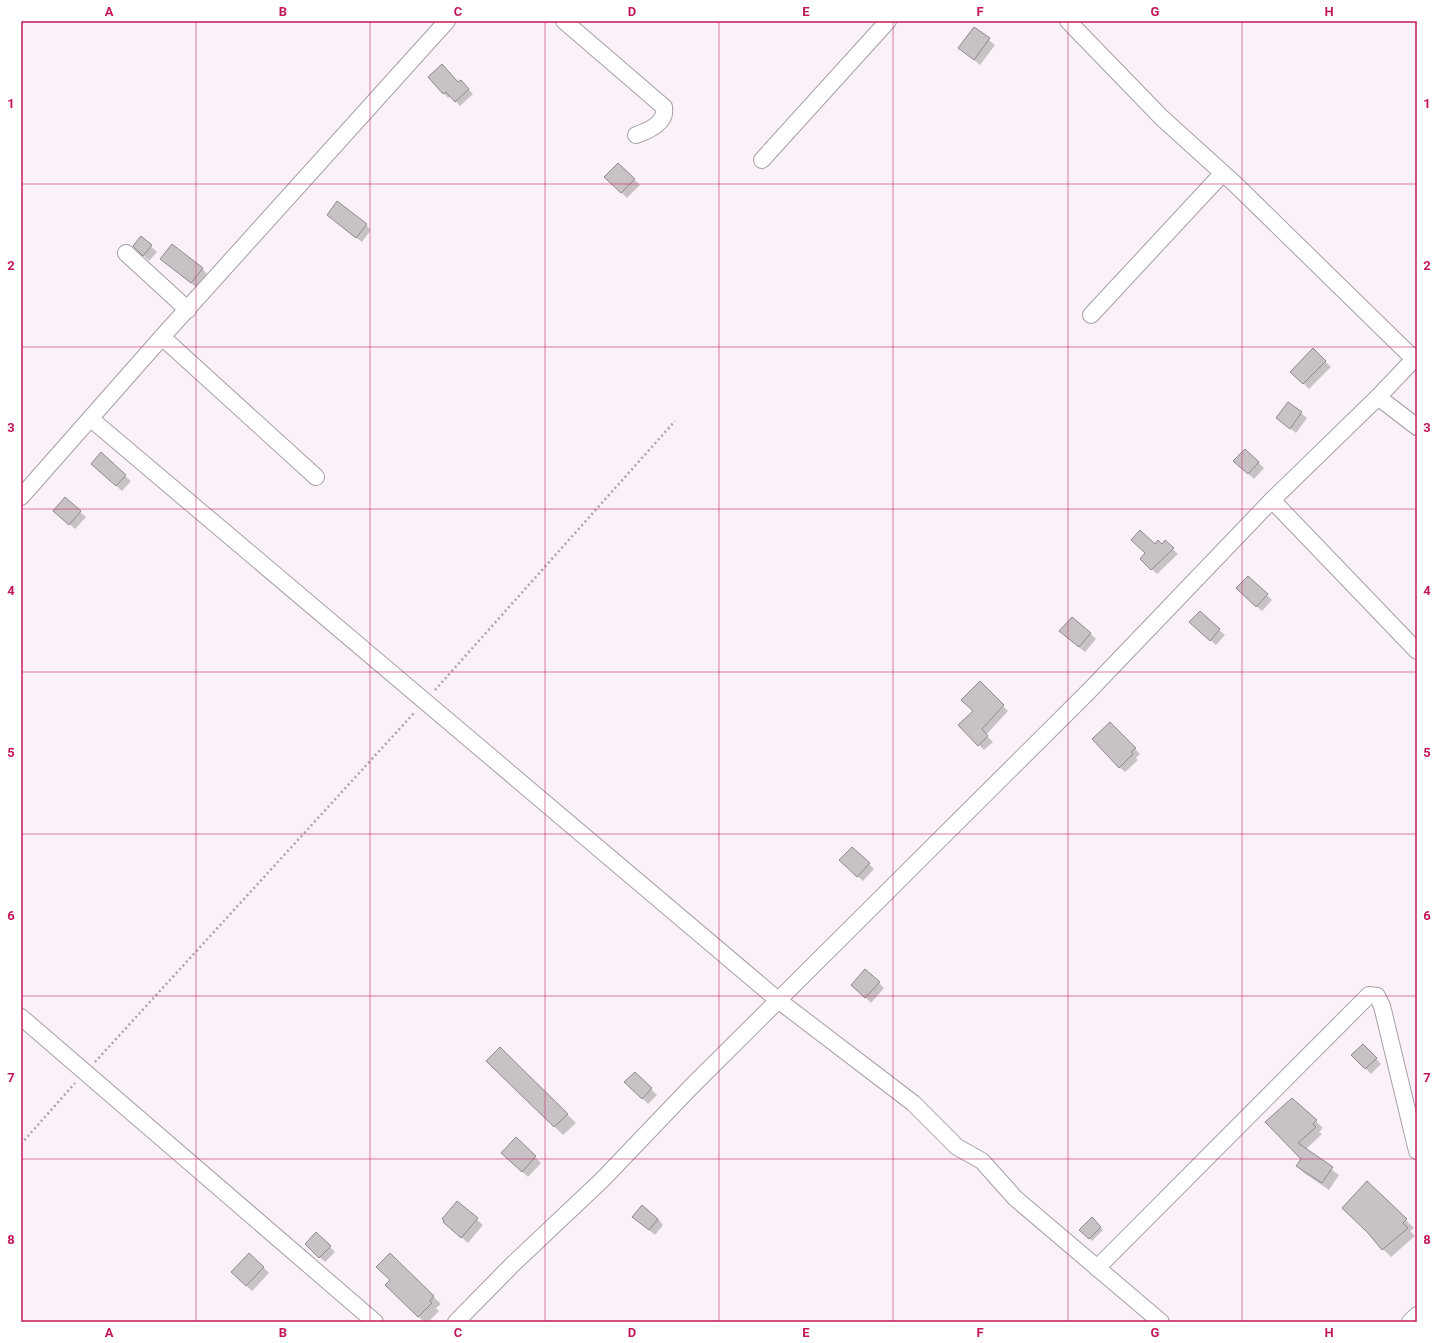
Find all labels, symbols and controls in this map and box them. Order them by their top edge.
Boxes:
text: A [105,4,114,19]
text: B [279,4,287,19]
text: C [454,4,463,19]
text: D [628,4,636,19]
text: E [802,4,810,19]
text: F [976,4,984,19]
text: G [1151,4,1160,19]
text: H [1324,4,1334,19]
text: 1 [7,96,15,111]
text: 1 [1423,96,1431,111]
text: 2 [7,258,15,273]
text: 2 [1423,258,1431,273]
text: 3 [7,420,15,435]
text: 3 [1423,420,1431,435]
text: 4 [7,583,15,598]
text: 4 [1423,583,1431,598]
text: 5 [7,745,15,760]
text: 5 [1423,745,1431,760]
text: 6 [7,908,15,923]
text: 6 [1423,908,1431,923]
text: 7 [7,1070,15,1085]
text: 7 [1423,1070,1431,1085]
text: 8 [7,1232,15,1247]
text: 8 [1423,1232,1431,1247]
text: A [105,1325,114,1340]
text: B [279,1325,287,1340]
text: C [454,1325,463,1340]
text: D [628,1325,636,1340]
text: E [802,1325,810,1340]
text: F [976,1325,984,1340]
text: G [1151,1325,1160,1340]
text: H [1324,1325,1334,1340]

